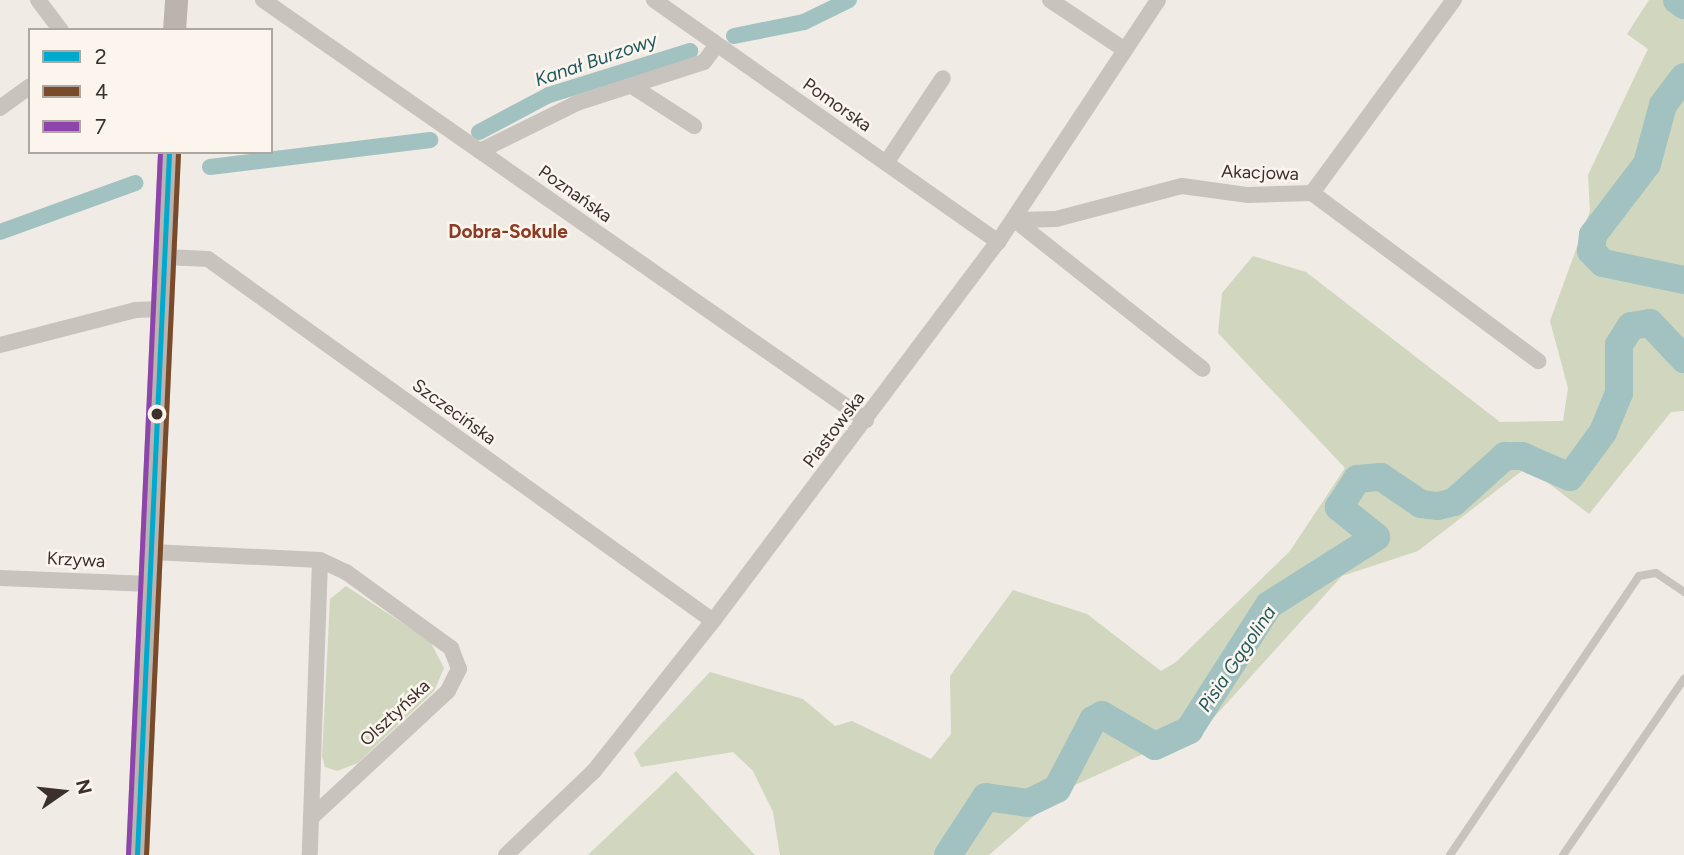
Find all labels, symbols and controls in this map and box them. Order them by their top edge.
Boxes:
legend [28,28,273,154]
water label: Kanał Burzowy [532,28,660,92]
text: 2 [95,44,107,69]
street label: Pomorska [799,74,875,136]
text: 4 [95,79,108,104]
text: 7 [95,114,106,139]
street label: Poznańska [534,161,616,227]
street label: Akacjowa [1221,161,1299,185]
district label: Dobra-Sokule [448,221,568,243]
street label: Szczecińska [408,374,500,450]
street label: Piastowska [798,388,870,472]
unlabelled marker [150,407,164,421]
street label: Krzywa [46,548,106,572]
water label: Pisia Gągolina [1193,602,1281,716]
street label: Olsztyńska [356,675,434,751]
north arrow [28,757,98,827]
text: N [71,777,97,797]

